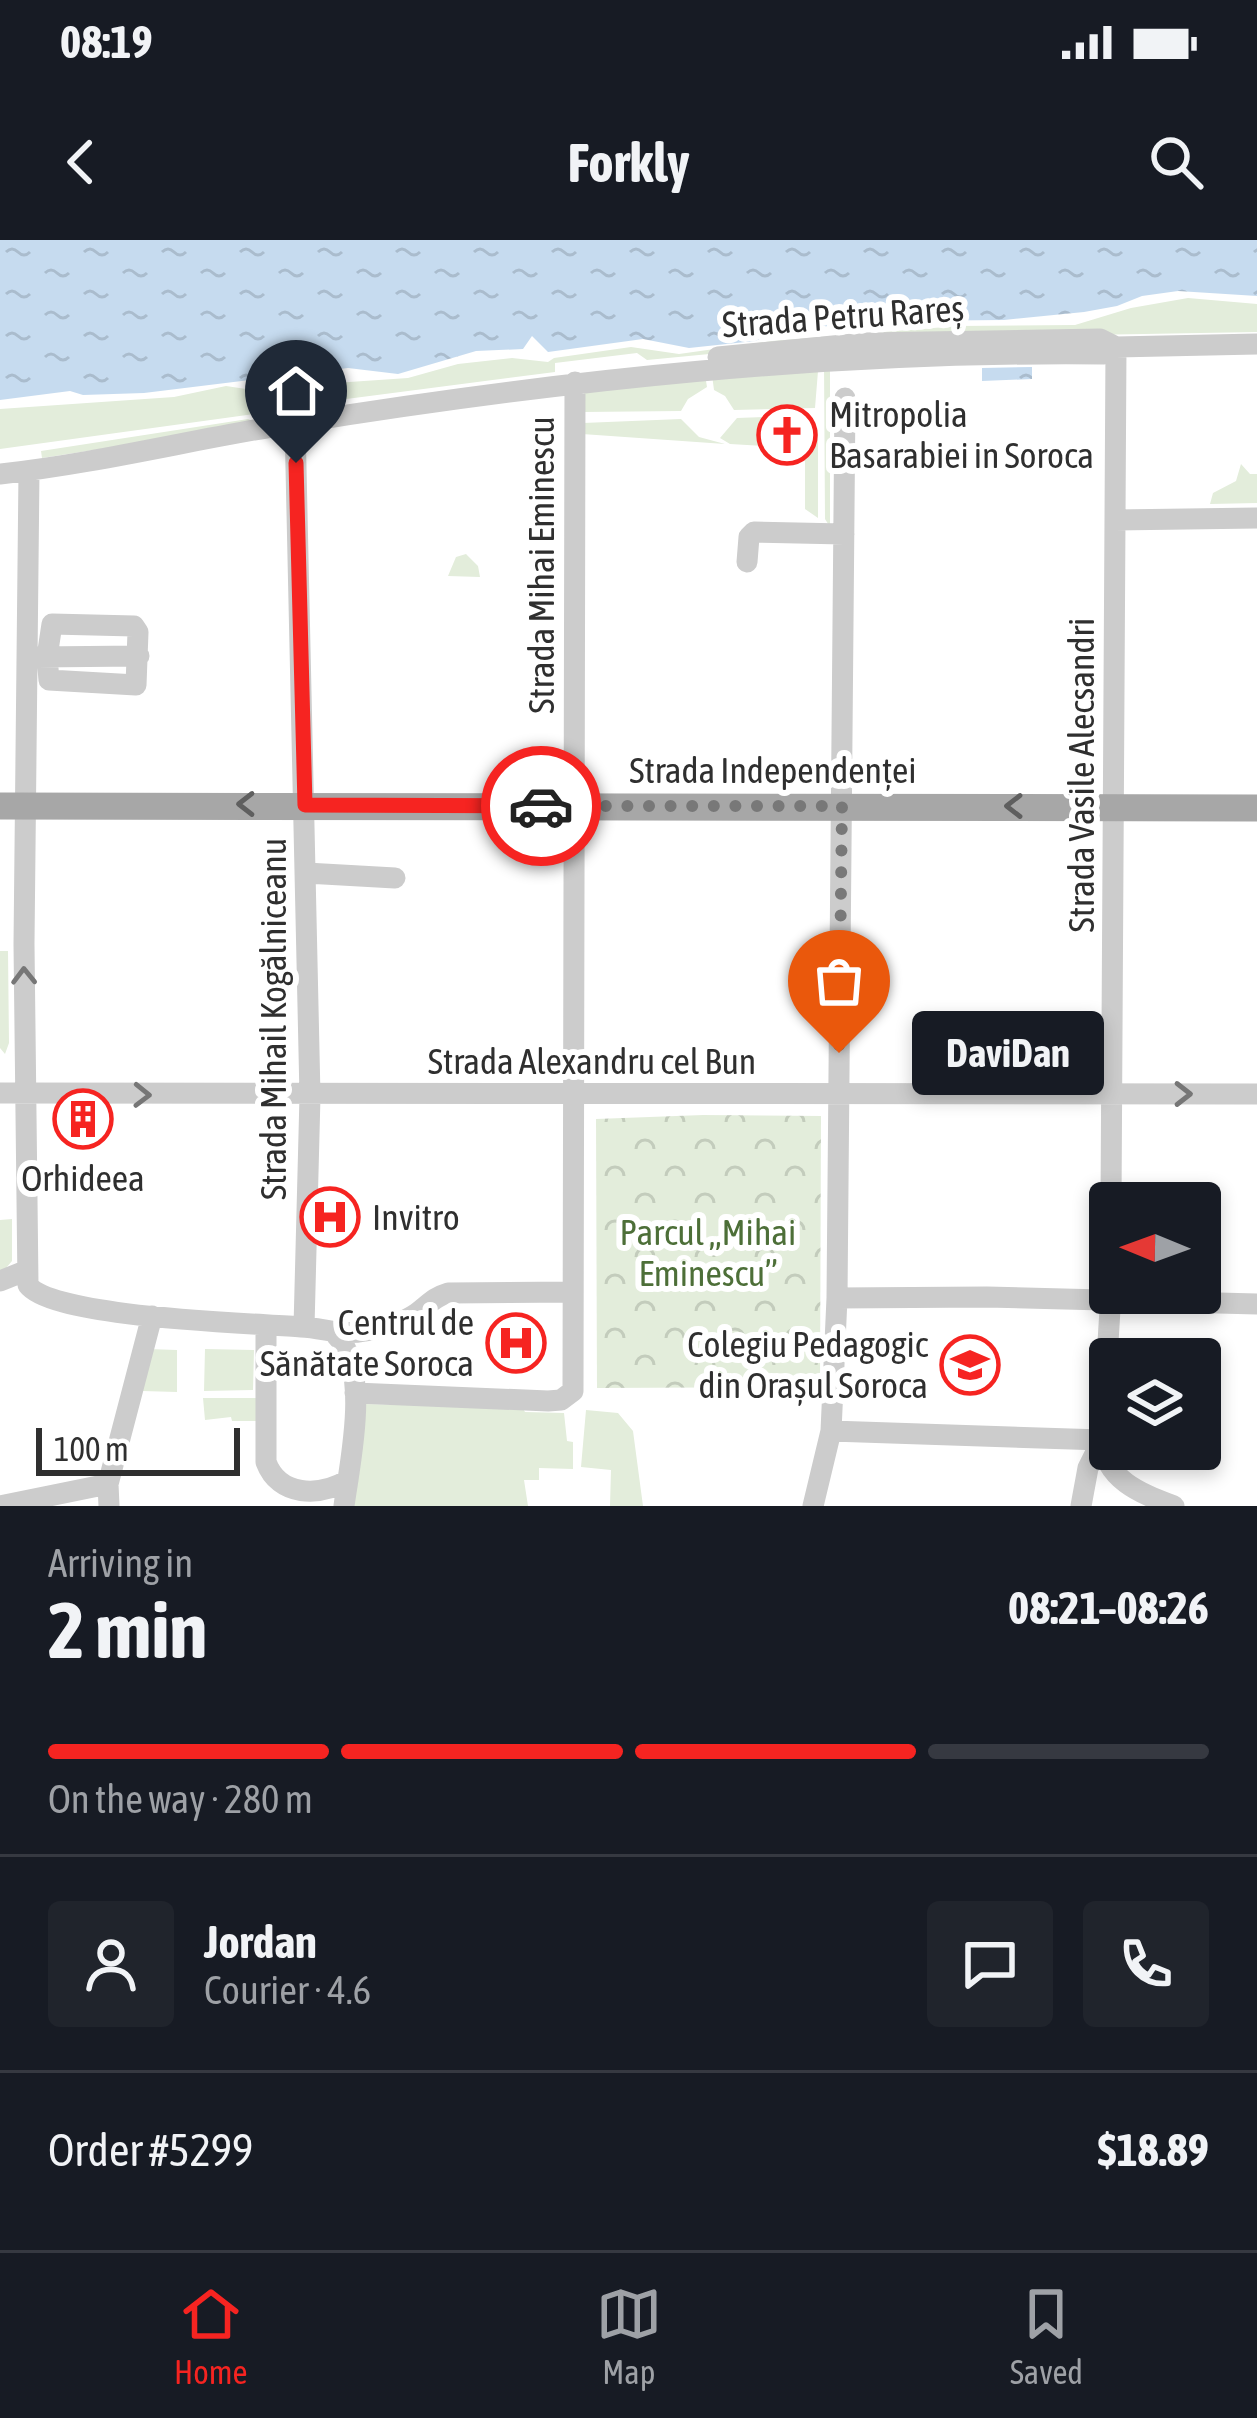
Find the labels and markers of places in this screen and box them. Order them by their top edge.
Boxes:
pin [245,340,347,463]
place label: Mitropolia Basarabiei in Soroca [829,393,1094,476]
church icon: Mitropolia Basarabiei in Soroca [756,404,818,466]
pin [788,930,890,1053]
callout: DaviDan [911,1011,1103,1095]
building icon: Orhideea [52,1088,114,1150]
place label: Orhideea [21,1157,145,1199]
hospital icon: Invitro [299,1186,361,1248]
place label: Invitro [372,1196,460,1238]
place label: Centrul de Sănătate Soroca [260,1301,474,1384]
hospital icon: Centrul de Sănătate Soroca [485,1312,547,1374]
place label: Colegiu Pedagogic din Orașul Soroca [687,1323,929,1406]
school or university icon: Colegiu Pedagogic din Orașul Soroca [939,1334,1001,1396]

